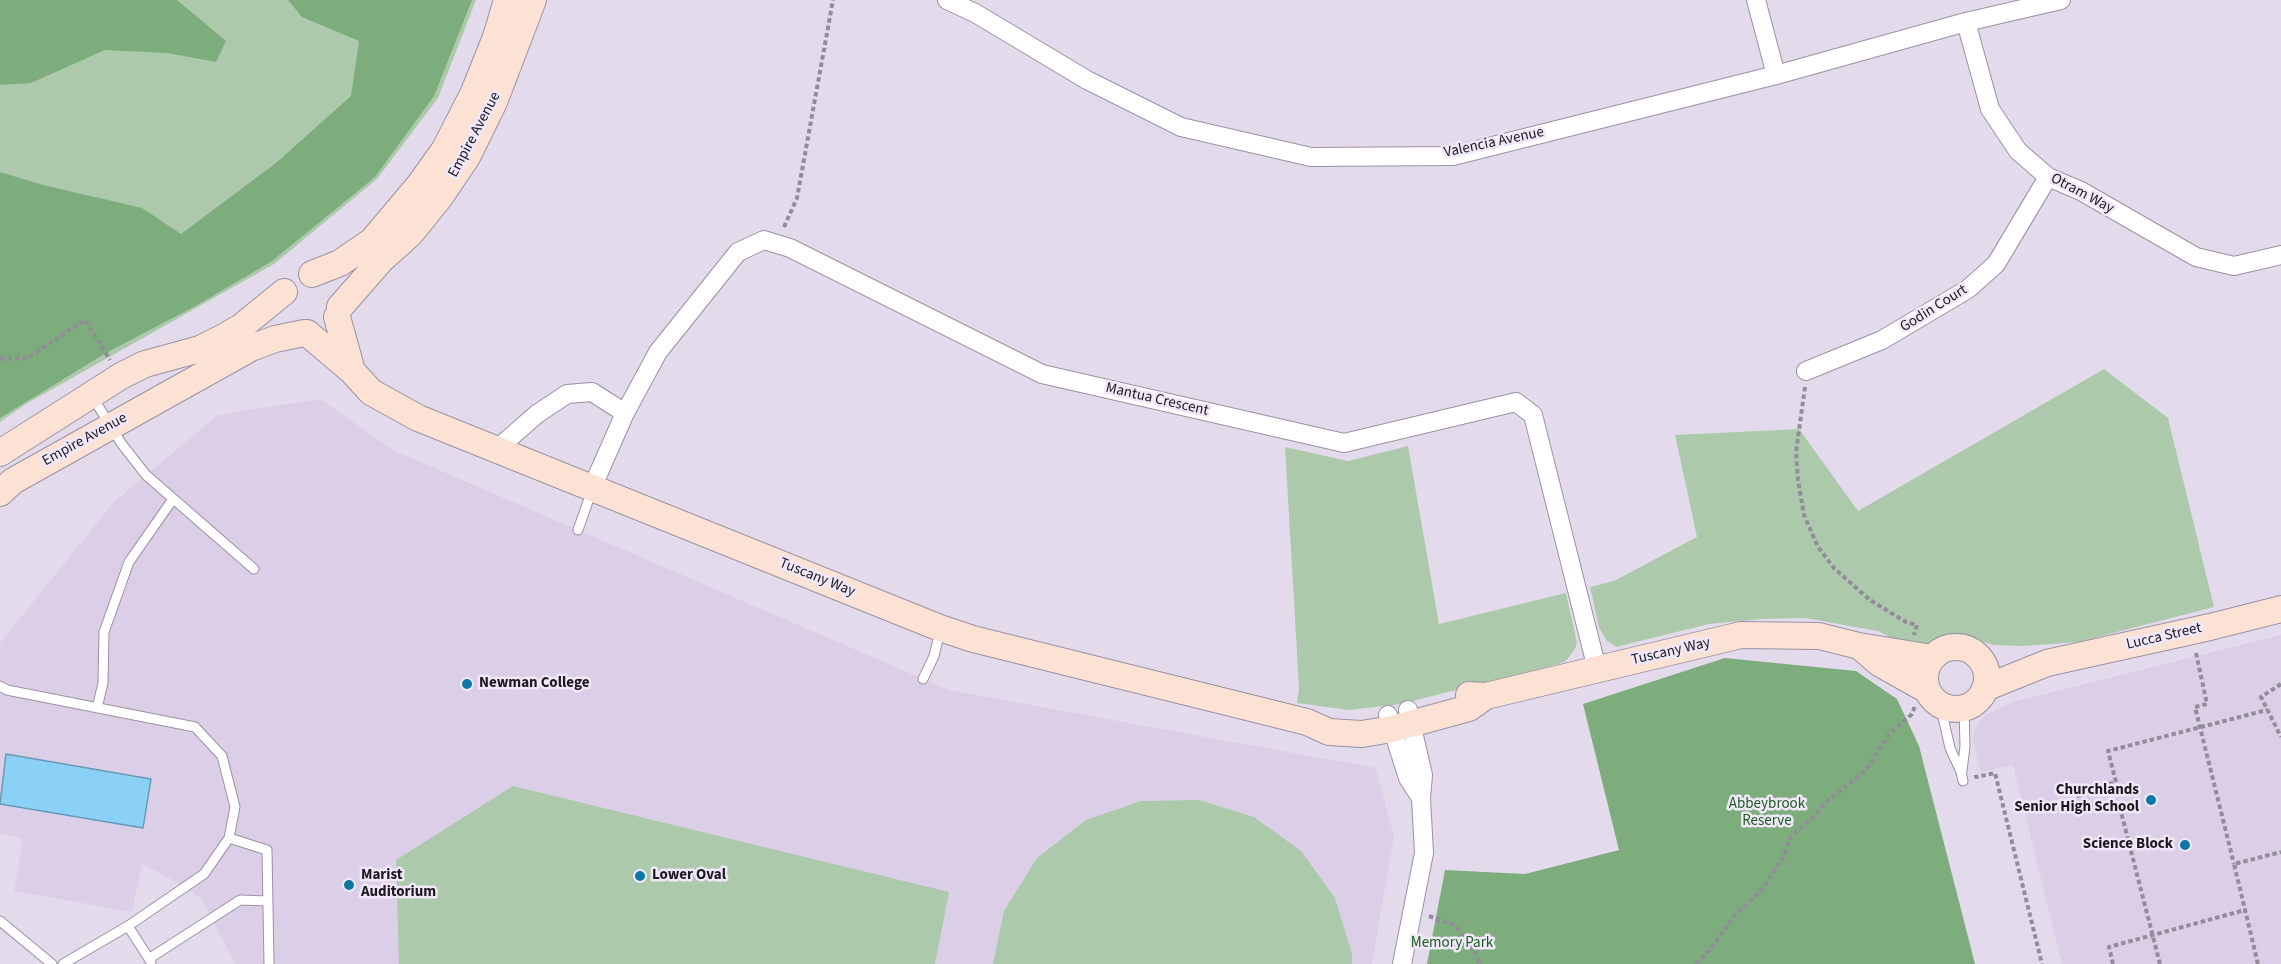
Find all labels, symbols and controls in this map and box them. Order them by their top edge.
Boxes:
street label: Empire Avenue [445,89,505,181]
street label: Valencia Avenue [1442,124,1546,162]
street label: Otram Way [2047,170,2117,218]
street label: Godin Court [1897,281,1971,337]
street label: Mantua Crescent [1104,379,1210,421]
street label: Empire Avenue [39,409,131,471]
street label: Tuscany Way [776,555,858,601]
street label: Lucca Street [2125,620,2203,654]
street label: Tuscany Way [1630,634,1712,670]
place label: Newman College [479,675,589,693]
marker: Newman College [460,677,474,691]
place label: Churchlands Senior High School [2014,782,2139,817]
marker: Churchlands Senior High School [2144,793,2158,807]
park label: Abbeybrook Reserve [1729,796,1805,831]
place label: Science Block [2083,836,2173,854]
marker: Science Block [2178,838,2192,852]
place label: Marist Auditorium [361,867,436,902]
place label: Lower Oval [652,867,726,885]
marker: Lower Oval [633,869,647,883]
marker: Marist Auditorium [342,878,356,892]
park label: Memory Park [1411,935,1493,953]

